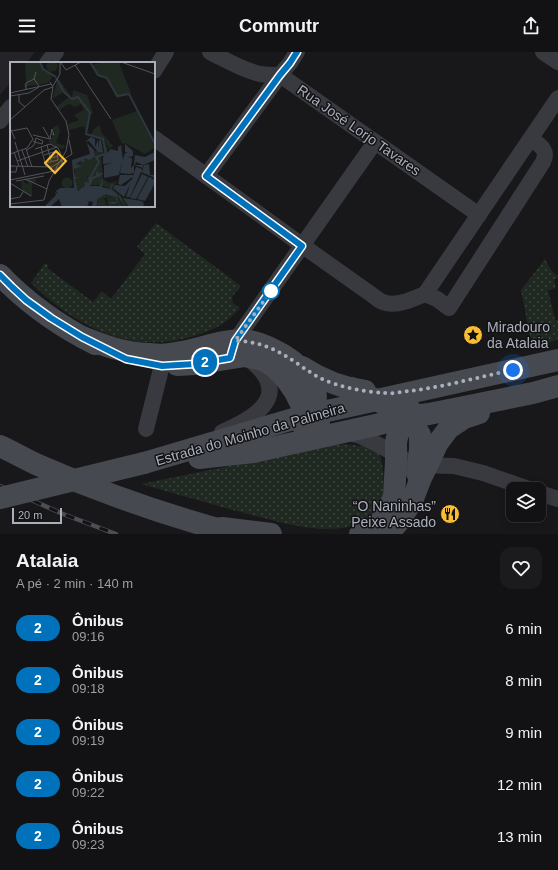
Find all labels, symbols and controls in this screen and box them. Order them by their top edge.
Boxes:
icon: menu [16,15,38,37]
icon: share [520,15,542,37]
text: Commutr [239,16,319,36]
inset map [10,62,155,207]
street label: Rua José Lorjo Tavares [294,81,424,179]
unlabelled marker [262,282,280,300]
place label: Miradouro da Atalaia [487,319,550,351]
place icon: Miradouro da Atalaia [462,324,484,346]
line badge: 2 [192,349,218,375]
text: 2 [201,354,209,370]
your location [503,360,523,380]
street label: Estrada do Moinho da Palmeira [154,399,347,469]
map controls [506,482,546,522]
button: layers [506,482,546,522]
place label: “O Naninhas” Peixe Assado [351,498,436,530]
restaurant icon: “O Naninhas” Peixe Assado [439,503,461,525]
scale bar [12,506,62,525]
text: 20 m [18,509,42,521]
button: heart [500,547,542,589]
text: Atalaia [16,550,78,571]
text: A pé · 2 min · 140 m [16,576,133,591]
text: Ônibus [72,612,124,629]
text: 2 [34,620,42,636]
text: 6 min [505,620,542,637]
text: 09:16 [72,629,105,644]
text: Ônibus [72,664,124,681]
text: 2 [34,672,42,688]
text: 8 min [505,672,542,689]
text: 09:18 [72,681,105,696]
text: Ônibus [72,716,124,733]
text: 2 [34,724,42,740]
text: 9 min [505,724,542,741]
text: 09:19 [72,733,105,748]
text: Ônibus [72,768,124,785]
text: 2 [34,776,42,792]
text: 12 min [497,776,542,793]
text: 09:22 [72,785,105,800]
text: Ônibus [72,820,124,837]
text: 2 [34,828,42,844]
text: 13 min [497,828,542,845]
text: 09:23 [72,837,105,852]

